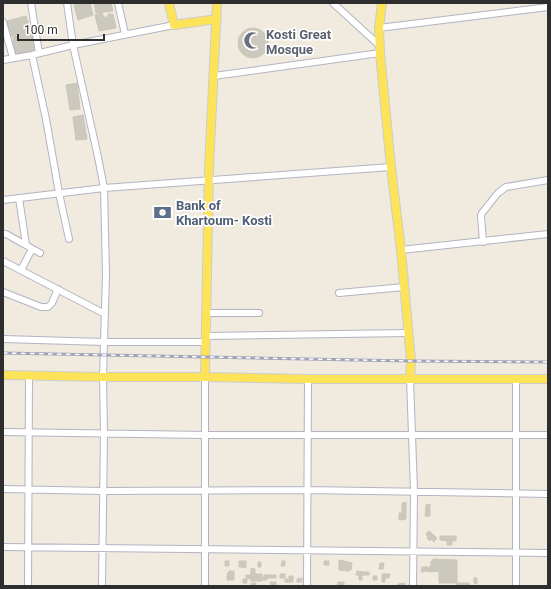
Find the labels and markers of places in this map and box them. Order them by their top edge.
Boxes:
place label: Kosti Great Mosque [266,27,332,57]
mosque icon: Kosti Great Mosque [243,31,263,51]
place label: Bank of Khartoum- Kosti [176,198,272,228]
bank icon: Bank of Khartoum- Kosti [153,202,173,222]

